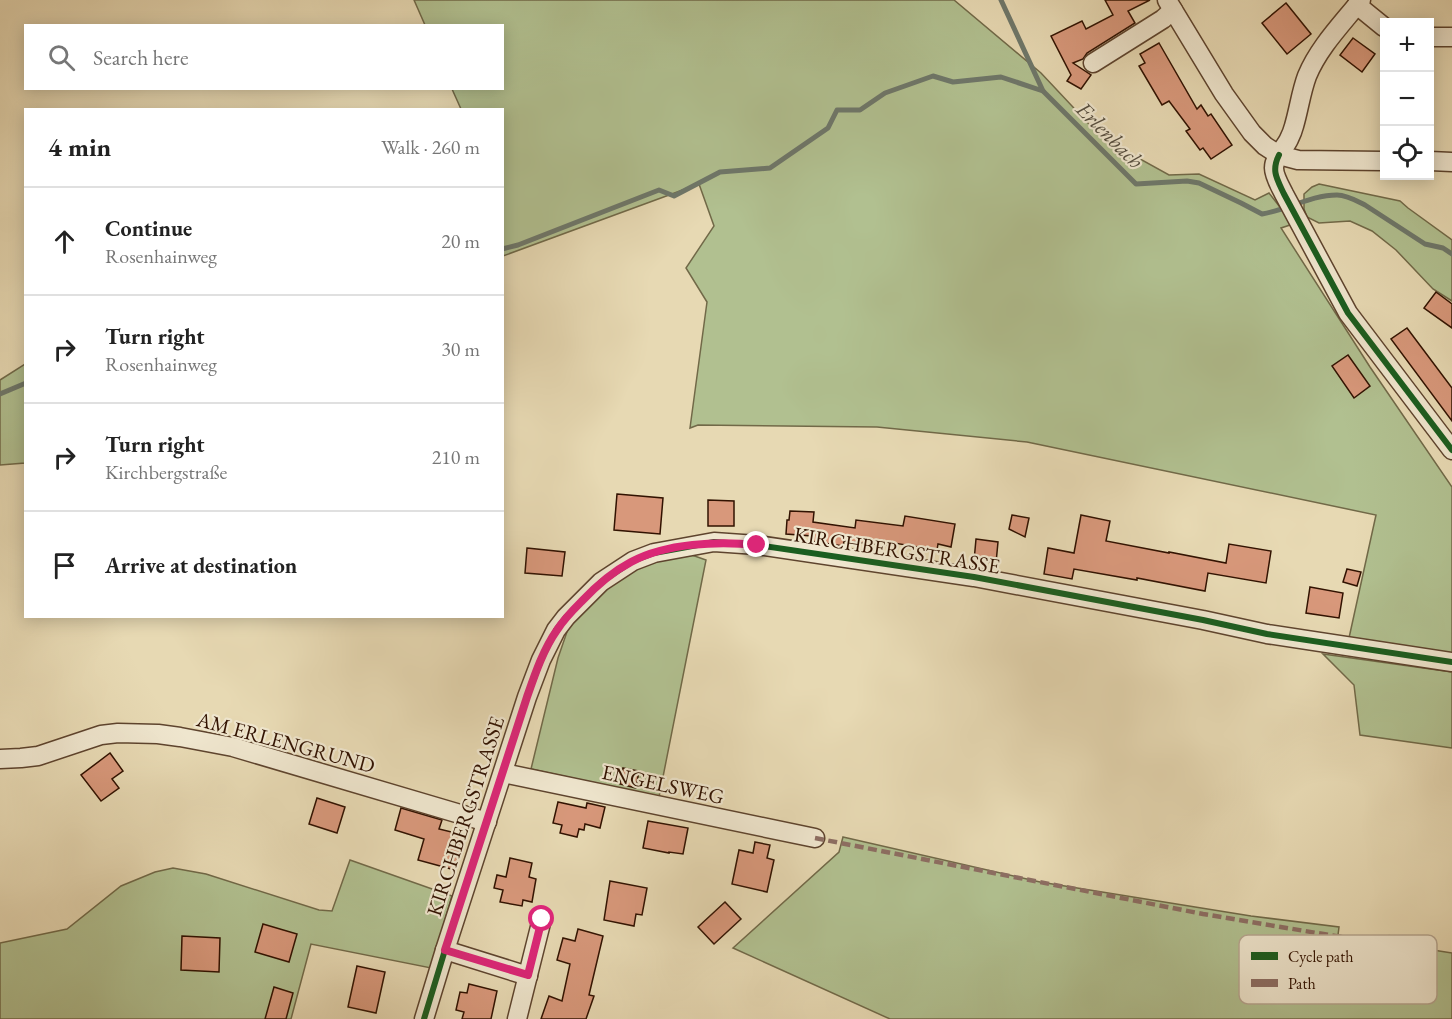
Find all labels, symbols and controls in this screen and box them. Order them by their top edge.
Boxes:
map controls [1380,18,1434,180]
button: + [1380,18,1434,72]
search box [24,24,504,90]
icon: search [45,41,78,74]
text: Search here [93,43,188,72]
button: − [1380,72,1434,126]
water label: Erlenbach [1069,94,1150,175]
button: locate [1380,126,1434,180]
text: 4 min [48,130,111,164]
text: Walk · 260 m [381,134,480,160]
text: Continue [105,214,192,243]
icon: ahead [48,225,81,258]
text: 20 m [441,228,480,254]
text: Rosenhainweg [105,243,217,269]
text: Turn right [105,322,204,351]
icon: right [48,333,81,366]
text: 30 m [441,336,480,362]
text: Rosenhainweg [105,351,217,377]
text: Turn right [105,430,204,459]
icon: right [48,441,81,474]
text: 210 m [432,444,480,470]
text: Kirchbergstraße [105,459,227,485]
street label: KIRCHBERGSTRASSE [792,520,1002,580]
route end [743,531,769,557]
icon: arrive [48,549,81,582]
text: Arrive at destination [105,551,297,580]
street label: AM ERLENGRUND [193,705,378,779]
street label: KIRCHBERGSTRASSE [420,713,510,919]
street label: ENGELSWEG [600,758,726,810]
route start [528,905,554,931]
legend [1239,935,1437,1004]
text: Cycle path [1288,946,1353,967]
text: Path [1288,973,1316,994]

